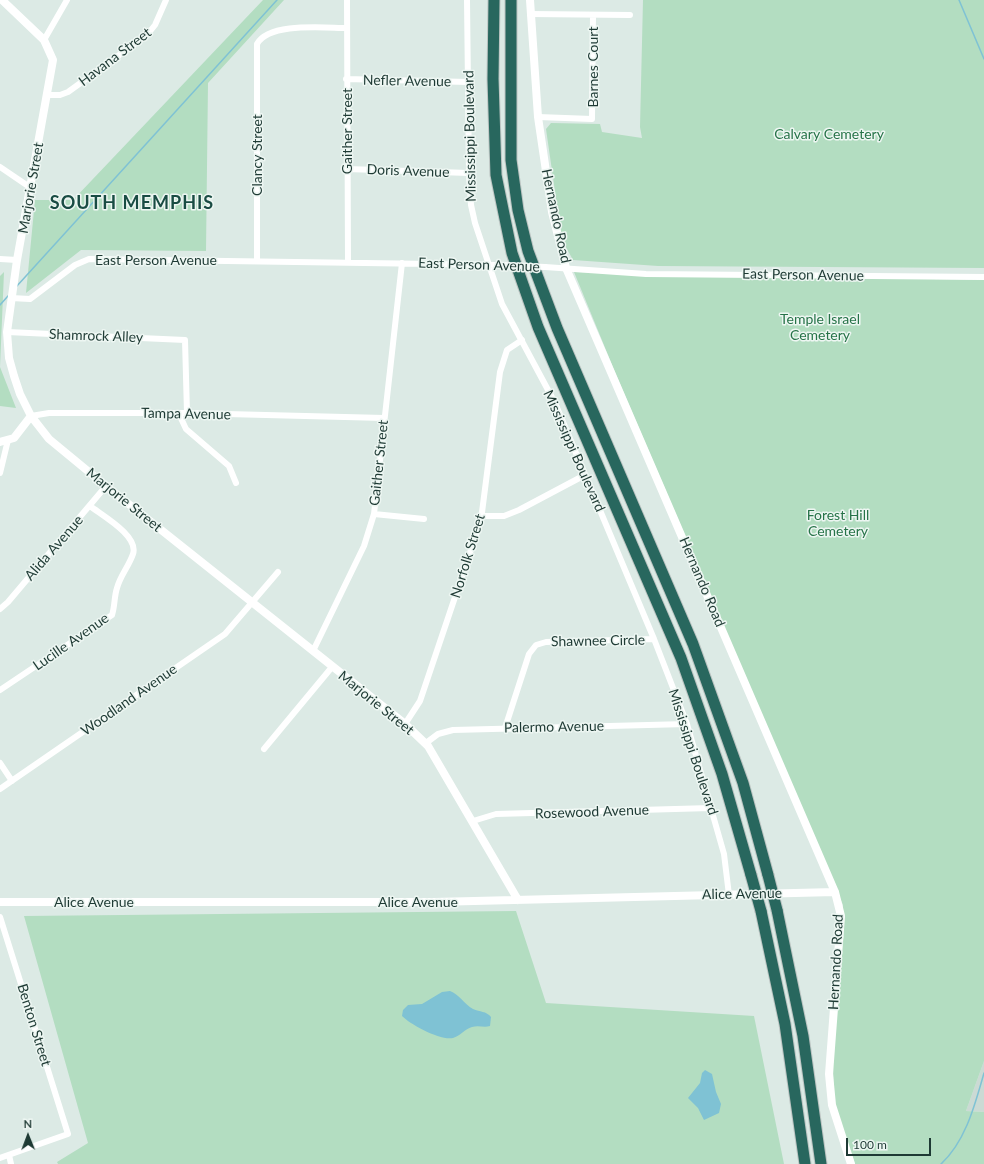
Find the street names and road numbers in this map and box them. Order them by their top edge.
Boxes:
street label: Havana Street [75,24,155,90]
street label: Barnes Court [585,27,601,107]
street label: Mississippi Boulevard [460,70,480,202]
street label: Nefler Avenue [363,72,451,90]
street label: Gaither Street [339,88,355,174]
street label: Clancy Street [249,114,265,196]
street label: Marjorie Street [15,141,47,235]
street label: Doris Avenue [366,161,450,181]
street label: Hernando Road [538,167,574,265]
street label: East Person Avenue [95,252,217,268]
street label: East Person Avenue [418,254,540,276]
street label: East Person Avenue [742,266,864,284]
street label: Shamrock Alley [49,326,143,346]
street label: Mississippi Boulevard [540,387,608,515]
street label: Tampa Avenue [141,405,231,423]
street label: Gaither Street [366,419,392,507]
street label: Marjorie Street [83,464,165,536]
street label: Alida Avenue [21,512,87,584]
street label: Norfolk Street [447,512,489,600]
street label: Hernando Road [676,535,728,629]
street label: Lucille Avenue [30,610,112,674]
street label: Shawnee Circle [551,632,645,650]
street label: Woodland Avenue [78,661,180,739]
street label: Marjorie Street [335,667,417,739]
street label: Mississippi Boulevard [665,687,721,817]
street label: Palermo Avenue [504,718,604,736]
street label: Rosewood Avenue [535,802,649,822]
street label: Alice Avenue [702,885,782,903]
street label: Alice Avenue [54,894,134,910]
street label: Alice Avenue [378,894,458,910]
street label: Hernando Road [825,914,847,1010]
street label: Benton Street [14,982,54,1068]

